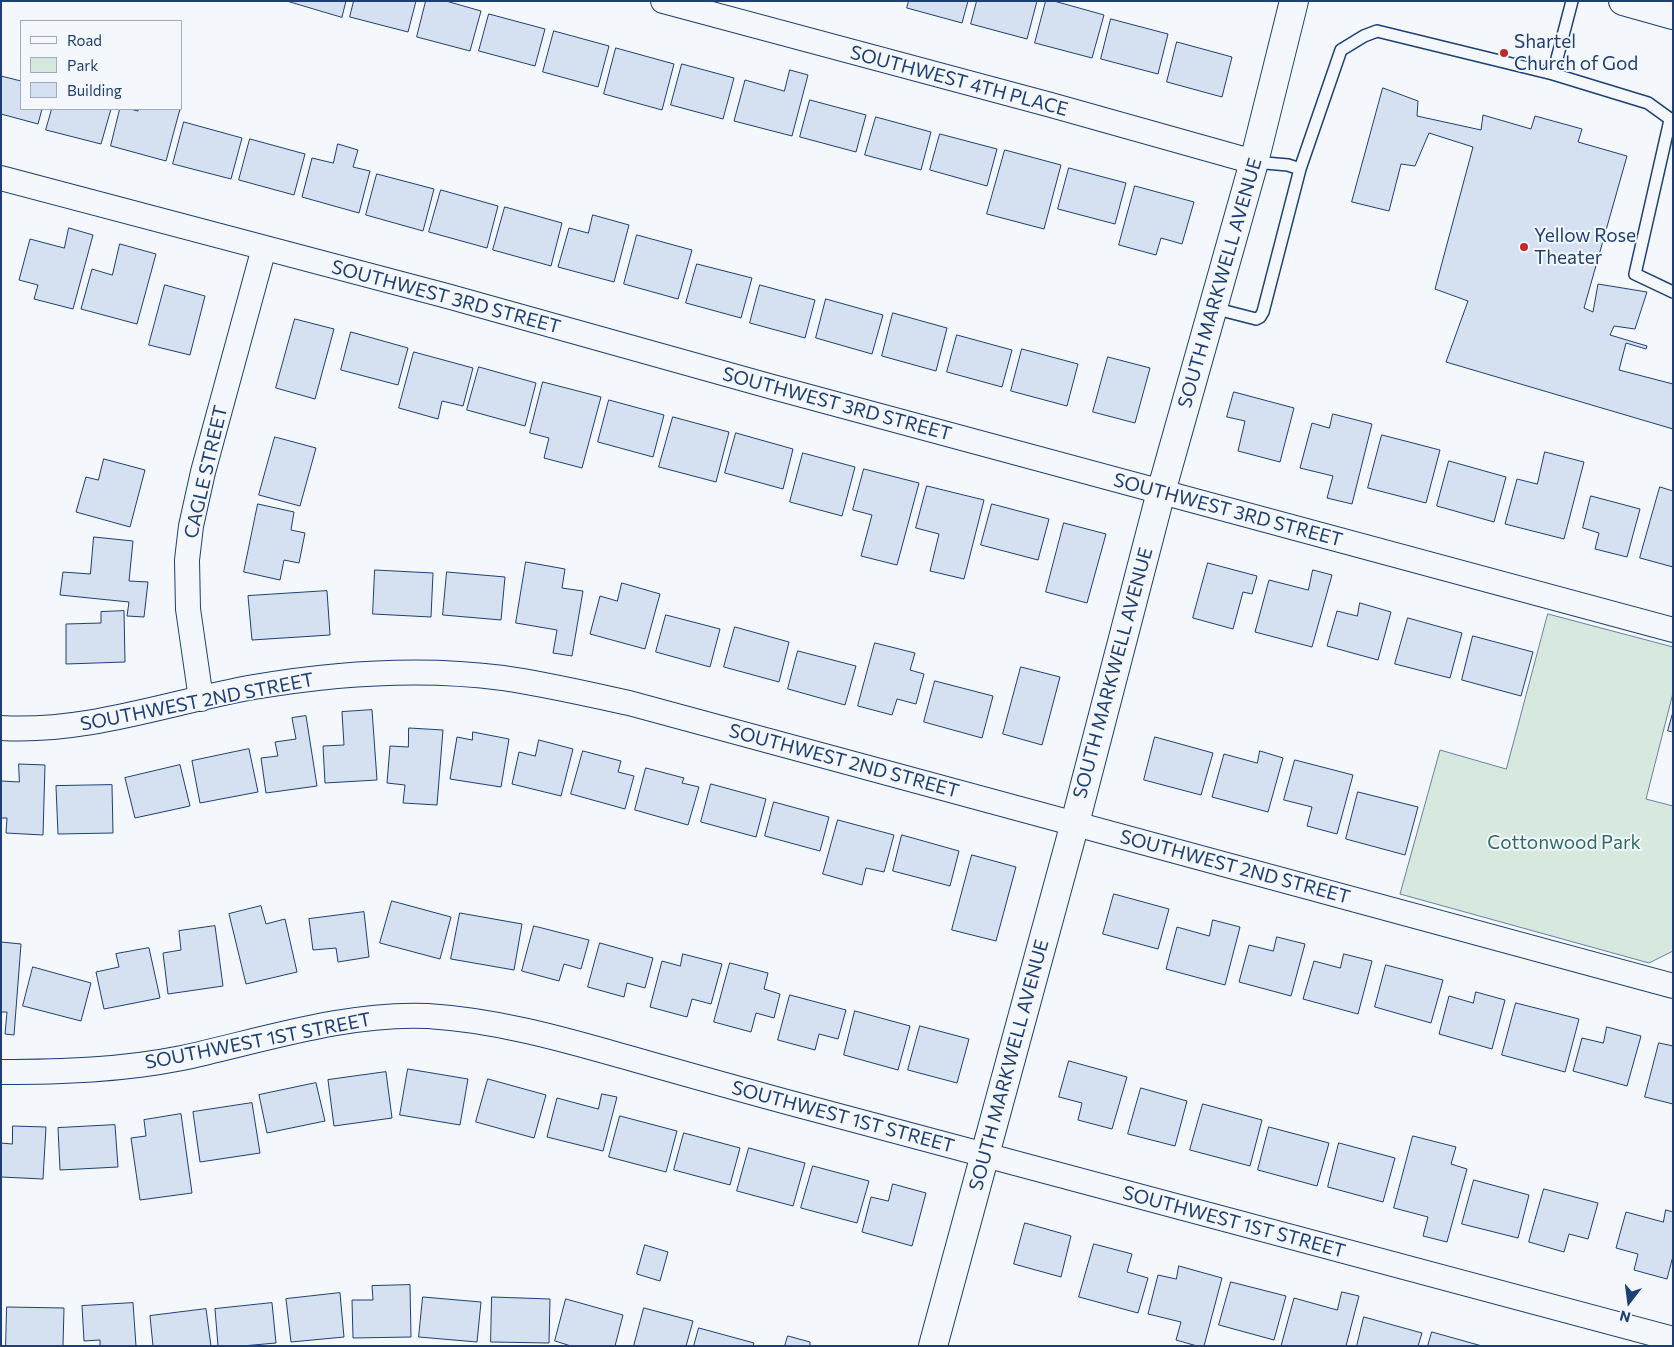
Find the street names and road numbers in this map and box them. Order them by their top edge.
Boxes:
street label: SOUTHWEST 4TH PLACE [848,41,1070,121]
street label: SOUTH MARKWELL AVENUE [1173,155,1267,411]
street label: SOUTHWEST 3RD STREET [329,255,563,339]
street label: SOUTHWEST 3RD STREET [720,362,954,446]
street label: CAGLE STREET [180,403,232,541]
street label: SOUTHWEST 3RD STREET [1111,468,1345,552]
street label: SOUTH MARKWELL AVENUE [1068,545,1158,801]
street label: SOUTHWEST 2ND STREET [78,668,316,736]
street label: SOUTHWEST 2ND STREET [726,719,962,803]
street label: SOUTHWEST 2ND STREET [1117,825,1353,909]
street label: SOUTH MARKWELL AVENUE [964,937,1054,1193]
street label: SOUTHWEST 1ST STREET [143,1008,373,1074]
street label: SOUTHWEST 1ST STREET [729,1076,957,1158]
street label: SOUTHWEST 1ST STREET [1120,1181,1348,1263]

